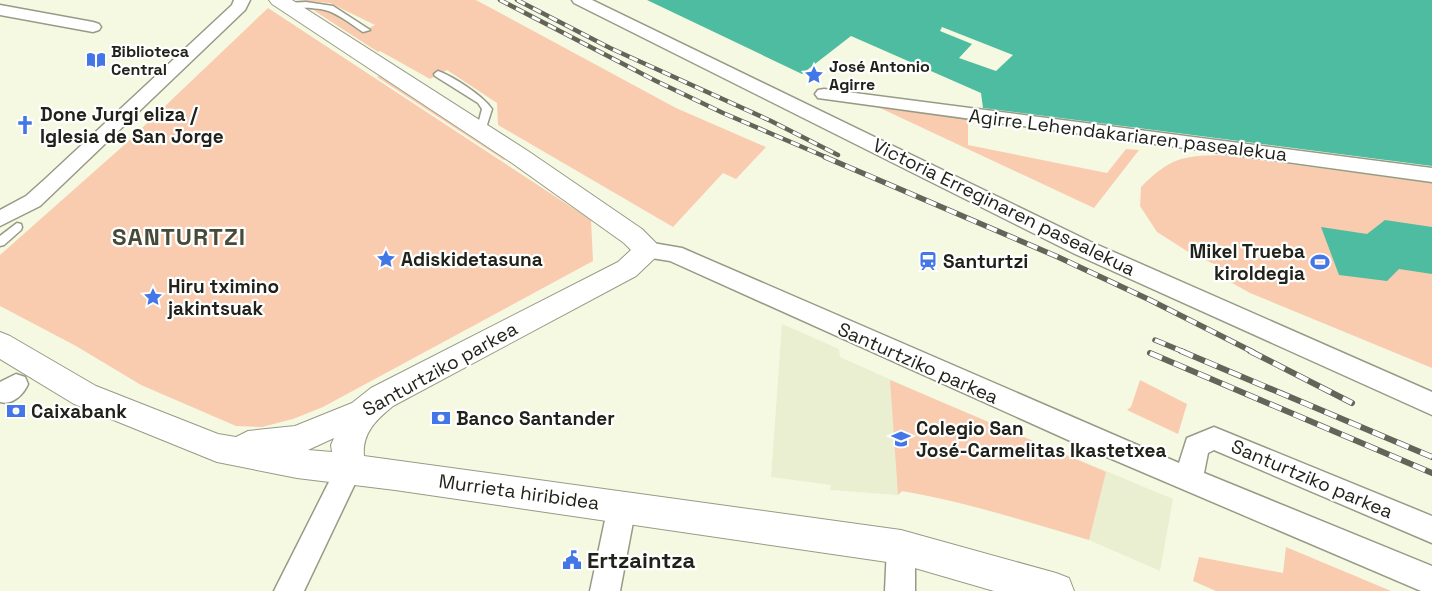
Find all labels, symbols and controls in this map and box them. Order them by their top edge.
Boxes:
place label: Biblioteca Central [111,41,189,80]
library icon: Biblioteca Central [85,49,107,71]
place label: José Antonio Agirre [829,56,930,95]
place icon: José Antonio Agirre [803,64,825,86]
place label: Done Jurgi eliza / Iglesia de San Jorge [40,102,224,149]
street label: Agirre Lehendakariaren pasealekua [967,103,1289,167]
church icon: Done Jurgi eliza / Iglesia de San Jorge [14,114,36,136]
street label: Victoria Erreginaren pasealekua [869,132,1139,282]
district label: SANTURTZI [112,221,246,252]
place label: Mikel Trueba kiroldegia [1190,239,1305,286]
place label: Adiskidetasuna [401,247,543,272]
place icon: Adiskidetasuna [375,248,397,270]
place label: Santurtzi [943,249,1028,274]
station icon: Santurtzi [917,250,939,272]
sports icon: Mikel Trueba kiroldegia [1309,251,1331,273]
place label: Hiru tximino jakintsuak [167,274,279,321]
place icon: Hiru tximino jakintsuak [142,286,164,308]
street label: Santurtziko parkea [358,316,522,422]
street label: Santurtziko parkea [834,316,1002,410]
place label: Caixabank [31,399,127,424]
bank icon: Caixabank [5,400,27,422]
place label: Banco Santander [456,406,615,431]
bank icon: Banco Santander [430,407,452,429]
place label: Colegio San José-Carmelitas Ikastetxea [916,416,1166,463]
school or university icon: Colegio San José-Carmelitas Ikastetxea [890,428,912,450]
street label: Santurtziko parkea [1227,434,1397,524]
street label: Murrieta hiribidea [437,468,601,516]
place label: Ertzaintza [587,546,696,574]
public building icon: Ertzaintza [561,549,583,571]

